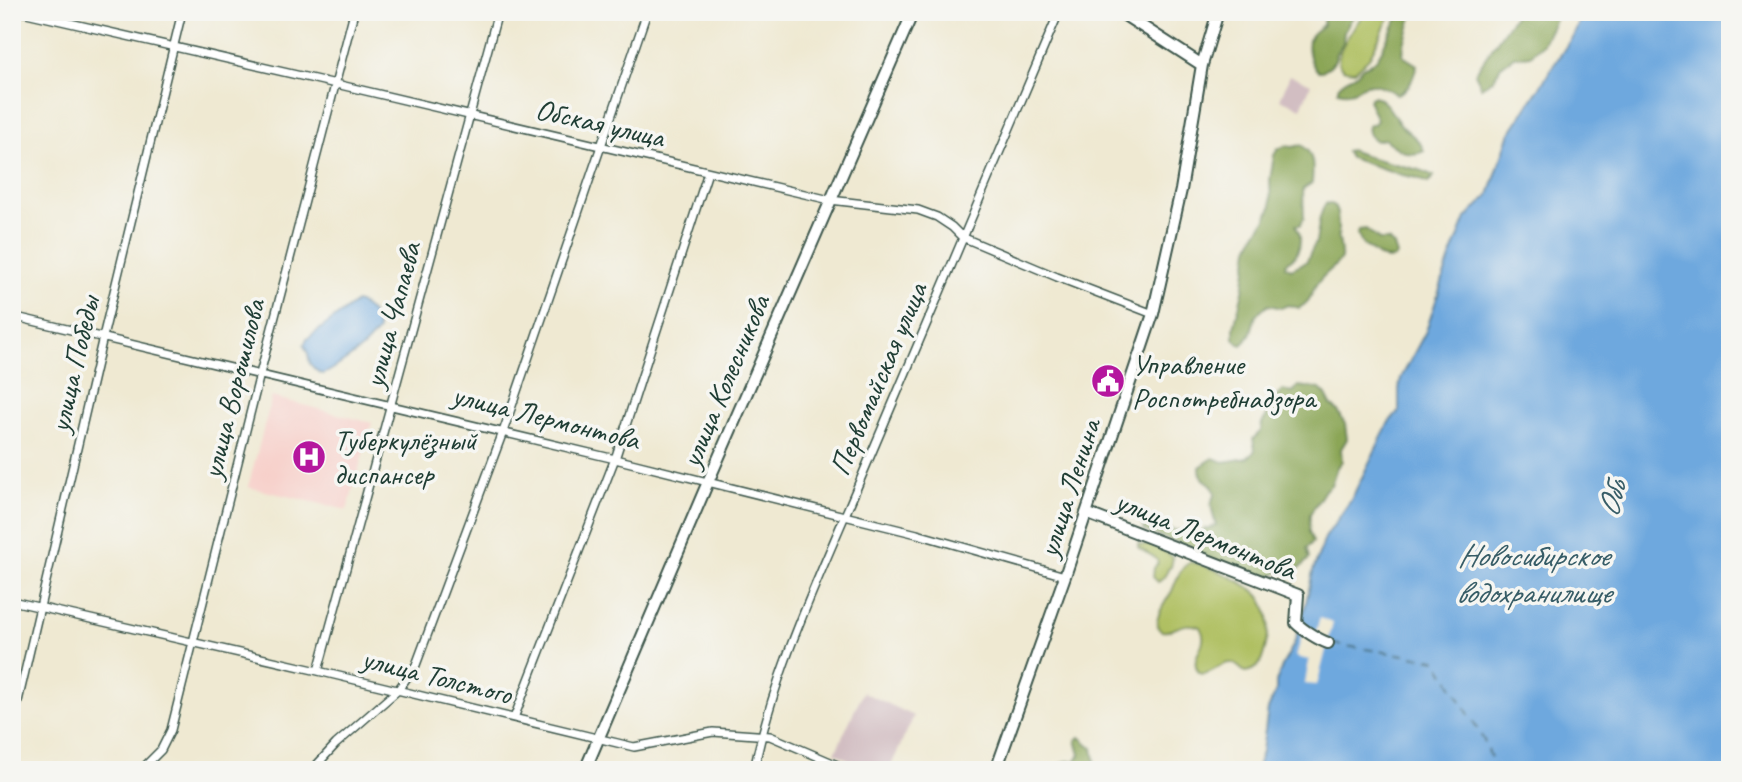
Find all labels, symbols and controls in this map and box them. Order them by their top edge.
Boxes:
street label: Обская улица [532,90,670,157]
street label: улица Чапаева [354,236,430,394]
street label: Первомайская улица [820,275,936,481]
street label: улица Колесникова [671,287,779,475]
street label: улица Победы [39,290,109,438]
street label: улица Ворошилова [192,294,274,484]
place label: Управление Роспотребнадзора [1132,345,1318,417]
public building icon: Управление Роспотребнадзора [1089,362,1127,400]
street label: улица Лермонтова [447,375,645,459]
street label: улица Ленина [1028,412,1110,564]
place label: Туберкулёзный диспансер [334,421,478,493]
hospital icon: Туберкулёзный диспансер [290,438,328,476]
water label: Обь [1587,473,1637,521]
street label: улица Лермонтова [1108,481,1304,589]
water label: Новосибирское водохранилище [1456,535,1615,613]
street label: улица Толстого [356,639,517,713]

